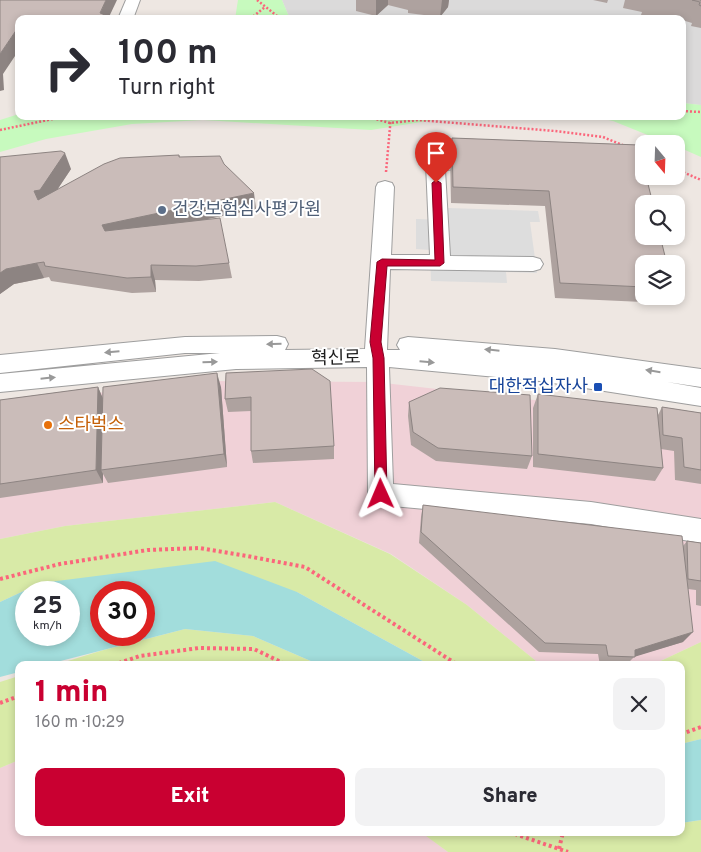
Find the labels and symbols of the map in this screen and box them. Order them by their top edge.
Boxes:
pin [415,132,457,183]
north arrow [635,135,685,185]
place label: 건강보험심사평가원 [172,199,321,222]
marker: 건강보험심사평가원 [156,204,168,216]
one-way arrow [266,340,282,348]
one-way arrow [483,346,499,354]
street label: 혁신로 [311,347,361,371]
one-way arrow [104,348,120,356]
one-way arrow [202,358,218,366]
one-way arrow [419,359,435,367]
one-way arrow [644,367,660,375]
one-way arrow [41,373,57,381]
place label: 대한적십자사 [489,376,588,399]
marker: 대한적십자사 [592,381,604,393]
place label: 스타벅스 [58,414,124,437]
marker: 스타벅스 [42,419,54,431]
position arrow [354,467,406,519]
speed limit sign: 30 [90,581,155,646]

